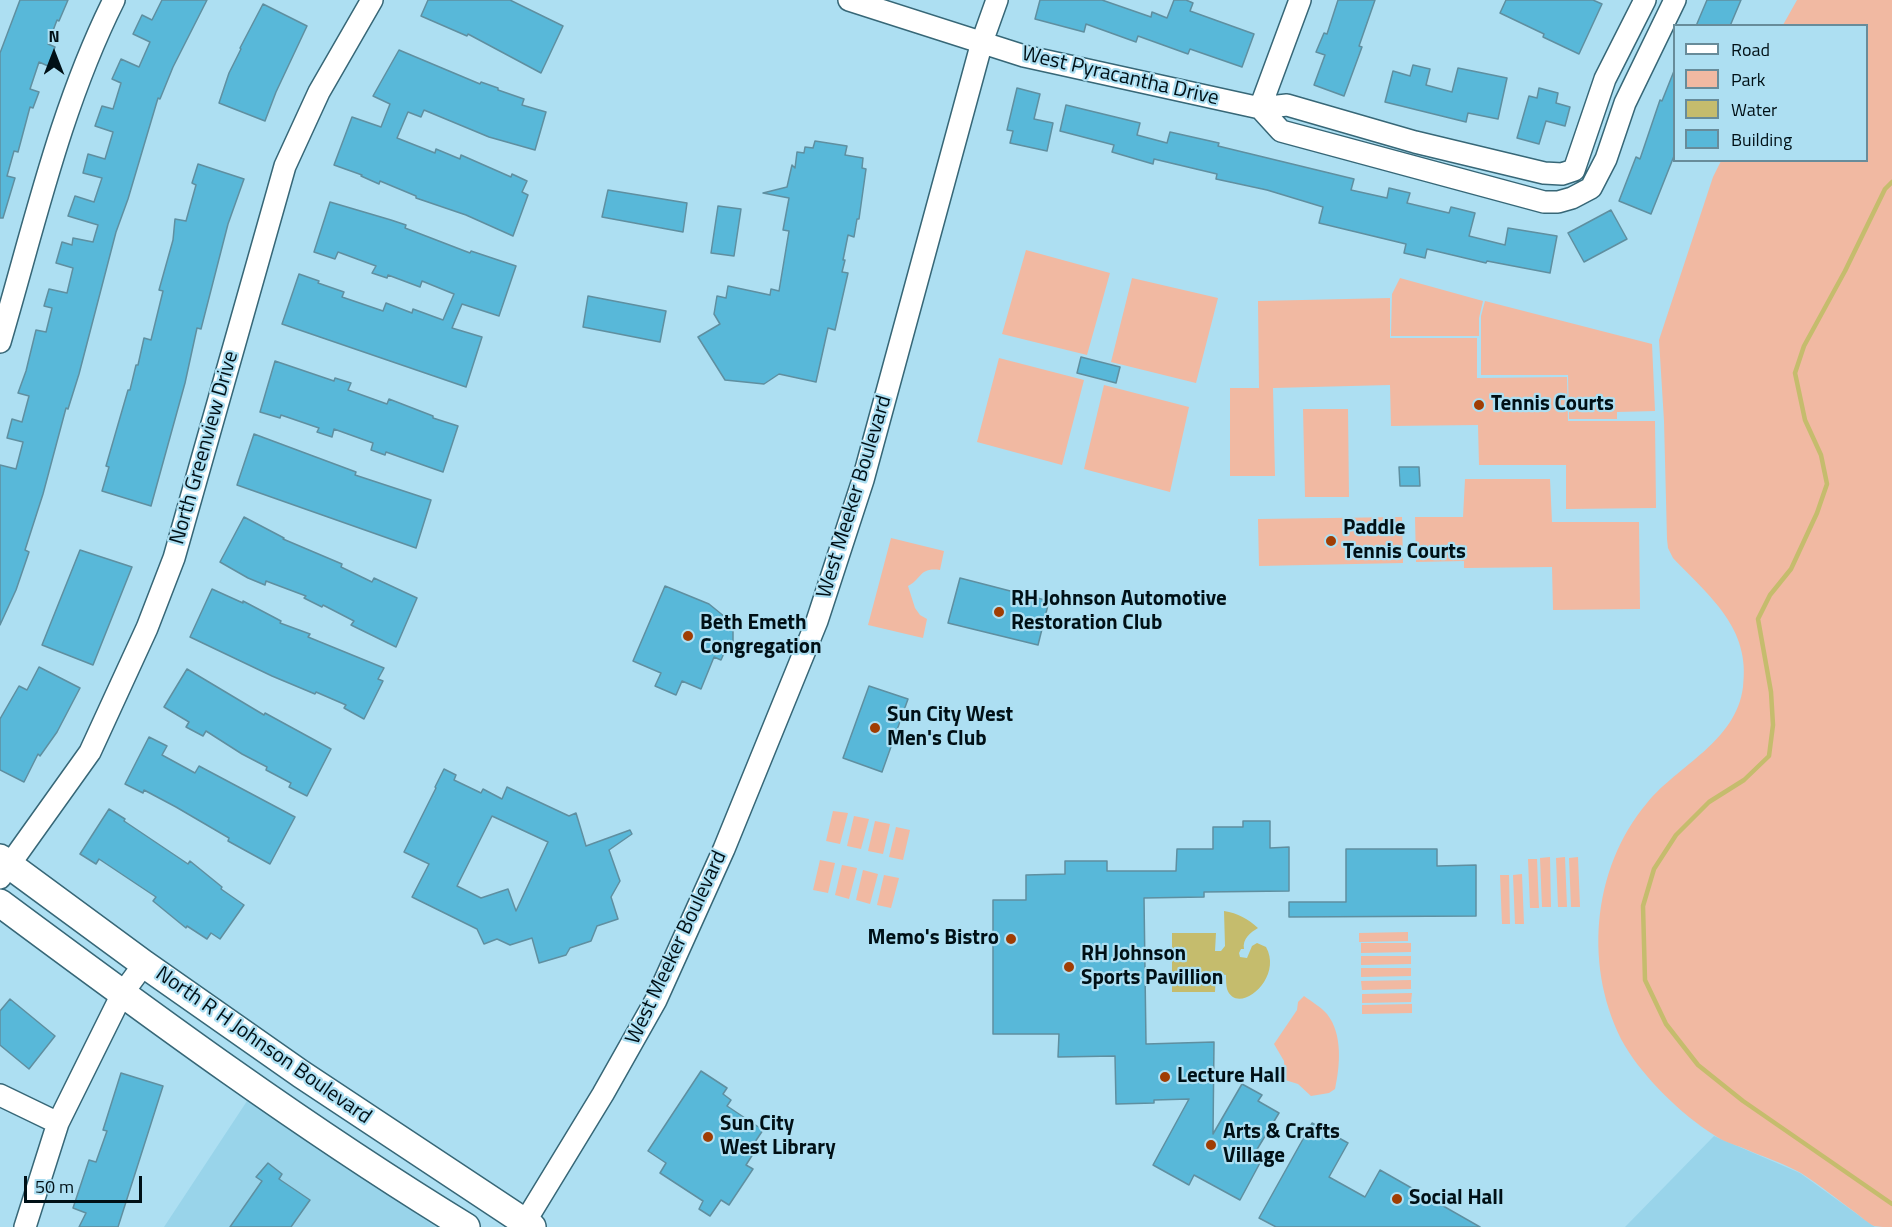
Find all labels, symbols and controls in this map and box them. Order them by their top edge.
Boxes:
north arrow [24,24,84,84]
text: N [48,24,60,48]
legend [1673,24,1868,162]
text: Road [1731,36,1770,63]
street label: West Pyracantha Drive [1019,42,1221,112]
text: Park [1731,66,1765,93]
text: Water [1731,96,1777,123]
text: Building [1731,126,1792,153]
street label: North Greenview Drive [165,348,245,548]
place label: Tennis Courts [1491,392,1614,418]
street label: West Meeker Boulevard [812,393,898,601]
marker: Tennis Courts [1472,398,1486,412]
place label: Paddle Tennis Courts [1343,516,1466,566]
marker: Paddle Tennis Courts [1324,534,1338,548]
place label: RH Johnson Automotive Restoration Club [1011,587,1227,637]
marker: RH Johnson Automotive Restoration Club [992,605,1006,619]
place label: Beth Emeth Congregation [700,611,822,661]
marker: Beth Emeth Congregation [681,629,695,643]
place label: Sun City West Men's Club [887,703,1013,753]
marker: Sun City West Men's Club [868,721,882,735]
street label: West Meeker Boulevard [621,847,733,1049]
place label: Memo's Bistro [868,926,999,952]
marker: Memo's Bistro [1004,932,1018,946]
place label: RH Johnson Sports Pavillion [1081,942,1223,992]
marker: RH Johnson Sports Pavillion [1062,960,1076,974]
street label: North R H Johnson Boulevard [150,962,376,1130]
place label: Lecture Hall [1177,1064,1286,1090]
marker: Lecture Hall [1158,1070,1172,1084]
place label: Sun City West Library [720,1112,836,1162]
place label: Arts & Crafts Village [1223,1120,1340,1170]
marker: Sun City West Library [701,1130,715,1144]
marker: Arts & Crafts Village [1204,1138,1218,1152]
scale bar [27,1164,146,1202]
text: 50 m [35,1173,74,1200]
place label: Social Hall [1409,1186,1504,1212]
marker: Social Hall [1390,1192,1404,1206]

